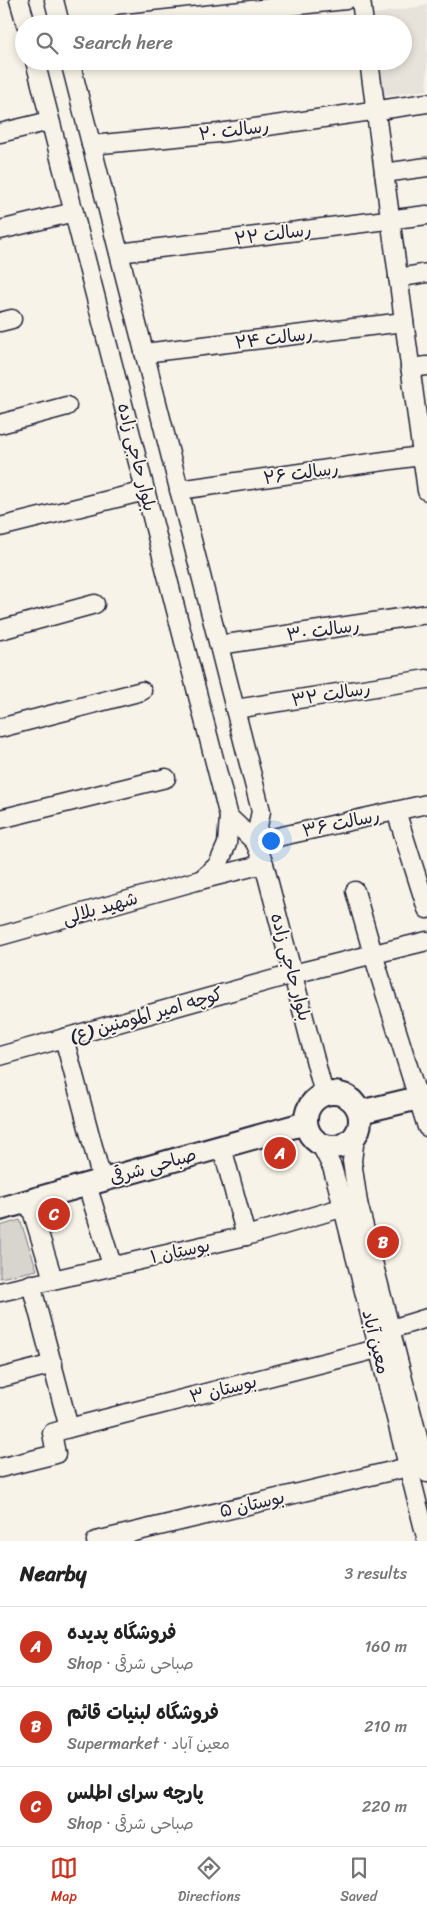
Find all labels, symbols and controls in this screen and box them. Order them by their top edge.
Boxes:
search box [15,15,412,70]
text: Search here [73,26,173,59]
icon: search [33,29,61,57]
street label: رسالت ۲۰ [197,110,271,150]
street label: رسالت ۲۲ [233,213,313,255]
street label: رسالت ۲۴ [233,317,315,359]
street label: بلوار حاجی زاده [108,399,166,515]
street label: رسالت ۲۶ [261,452,341,494]
street label: رسالت ۳۰ [284,609,362,651]
street label: رسالت ۳۲ [289,672,373,716]
street label: رسالت ۳۶ [299,799,383,847]
your location [258,828,284,854]
street label: شهید بلالی [58,882,142,934]
street label: بلوار حاجی زاده [261,909,321,1025]
street label: کوچه امیر المومنین (ع) [66,978,227,1052]
pin: A [264,1134,296,1172]
street label: صباحی شرقی [106,1138,200,1194]
pin: C [38,1195,70,1233]
pin: B [367,1223,399,1261]
street label: بوستان ۱ [147,1229,213,1273]
street label: معین آباد [353,1306,399,1378]
street label: بوستان ۳ [186,1365,260,1413]
street label: بوستان ۵ [216,1481,288,1527]
text: Nearby [20,1555,86,1593]
text: 3 results [344,1559,407,1588]
text: فروشگاه پدیده [67,1616,177,1649]
text: A [31,1632,41,1661]
text: 160 m [364,1632,407,1661]
text: Shop · صباحی شرقی [67,1649,194,1678]
text: فروشگاه لبنیات قائم [67,1696,219,1729]
text: B [31,1712,41,1741]
text: 210 m [364,1712,407,1741]
text: Supermarket · معین آباد [67,1729,230,1758]
text: پارچه سرای اطلس [67,1776,203,1809]
text: C [31,1792,41,1821]
text: 220 m [362,1792,407,1821]
text: Shop · صباحی شرقی [67,1809,194,1838]
tab: Map [50,1854,78,1909]
tab: Directions [178,1854,240,1909]
tab: Saved [340,1854,377,1909]

